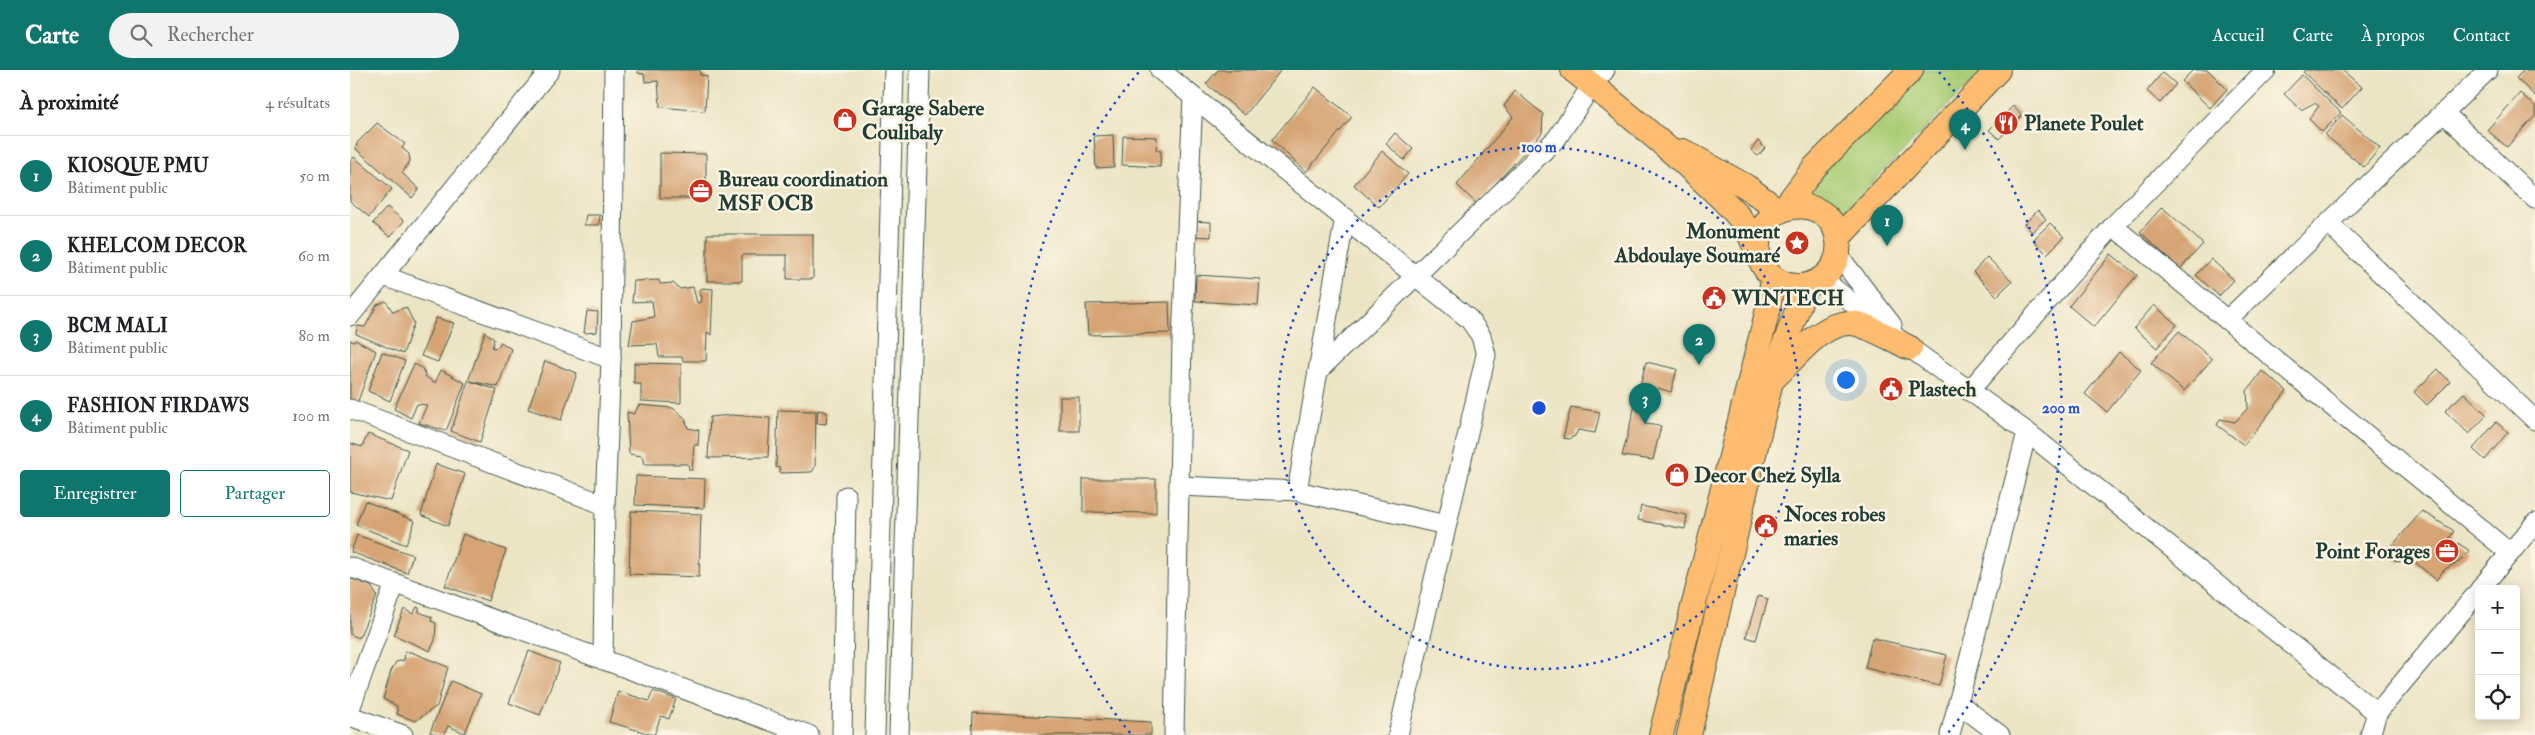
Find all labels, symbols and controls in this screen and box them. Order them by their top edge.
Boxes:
search box [109,13,459,58]
text: Carte [25,20,79,51]
icon: search [127,21,155,49]
text: Rechercher [167,23,254,47]
text: Accueil [2212,24,2265,47]
text: Carte [2293,24,2333,47]
text: À propos [2361,24,2425,47]
text: Contact [2453,24,2510,47]
text: À proximité [20,89,118,116]
text: 4 résultats [265,93,330,113]
place label: Garage Sabere Coulibaly [862,95,984,146]
shop icon: Garage Sabere Coulibaly [832,107,858,133]
pin: 4 [1949,109,1981,150]
restaurant icon: Planete Poulet [1993,110,2019,136]
place label: Planete Poulet [2024,110,2144,137]
text: 100 m [1521,138,1557,157]
text: KIOSQUE PMU [67,154,209,178]
text: 1 [33,166,39,186]
text: 50 m [299,166,330,186]
place label: Bureau coordination MSF OCB [717,166,888,217]
text: Bâtiment public [67,178,168,198]
office icon: Bureau coordination MSF OCB [688,178,714,204]
pin: 1 [1871,205,1903,246]
place label: Monument Abdoulaye Soumaré [1614,218,1781,269]
place icon: Monument Abdoulaye Soumaré [1784,230,1810,256]
text: KHELCOM DECOR [67,234,247,258]
text: 2 [32,246,40,266]
text: 60 m [298,246,330,266]
text: Bâtiment public [67,258,168,278]
public building icon: WINTECH [1701,285,1727,311]
place label: WINTECH [1731,285,1844,312]
text: BCM MALI [67,314,168,338]
pin: 2 [1683,324,1715,365]
text: 3 [33,326,39,346]
text: 80 m [299,326,330,346]
text: Bâtiment public [67,338,168,358]
your location [1833,367,1859,393]
public building icon: Plastech [1878,376,1904,402]
place label: Plastech [1908,376,1977,403]
pin: 3 [1629,383,1661,424]
text: FASHION FIRDAWS [67,394,249,418]
centre of rings [1530,399,1548,417]
text: 200 m [2042,399,2080,418]
text: 4 [32,406,40,426]
text: 100 m [292,406,330,426]
text: Bâtiment public [67,418,168,438]
shop icon: Decor Chez Sylla [1664,462,1690,488]
place label: Decor Chez Sylla [1694,462,1842,489]
button: Enregistrer [20,470,170,517]
button: Partager [180,470,330,517]
place label: Noces robes maries [1783,501,1885,552]
public building icon: Noces robes maries [1753,513,1779,539]
place label: Point Forages [2315,538,2430,565]
office icon: Point Forages [2434,538,2460,564]
map controls [2475,585,2520,720]
button: + [2475,585,2520,630]
button: − [2475,630,2520,675]
button: locate [2475,675,2520,720]

